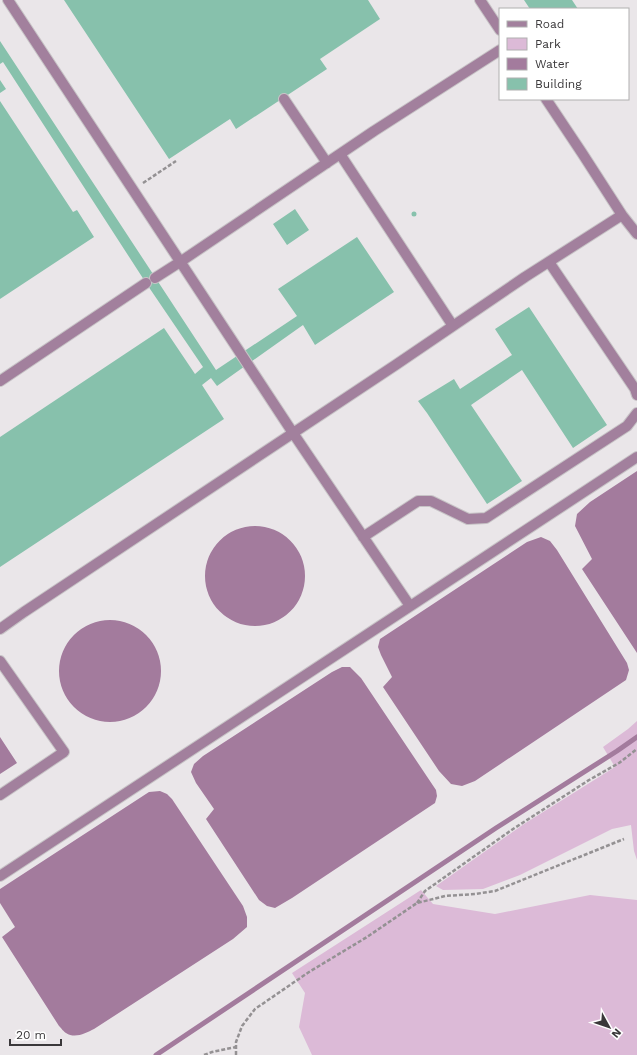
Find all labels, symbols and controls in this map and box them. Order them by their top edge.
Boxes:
legend [499,8,629,100]
text: Road [535,17,564,31]
text: Park [535,37,561,51]
text: Water [535,57,570,71]
text: Building [535,77,582,91]
north arrow [589,1007,629,1047]
scale bar [10,1021,61,1047]
text: N [609,1026,624,1040]
text: 20 m [16,1028,46,1042]

